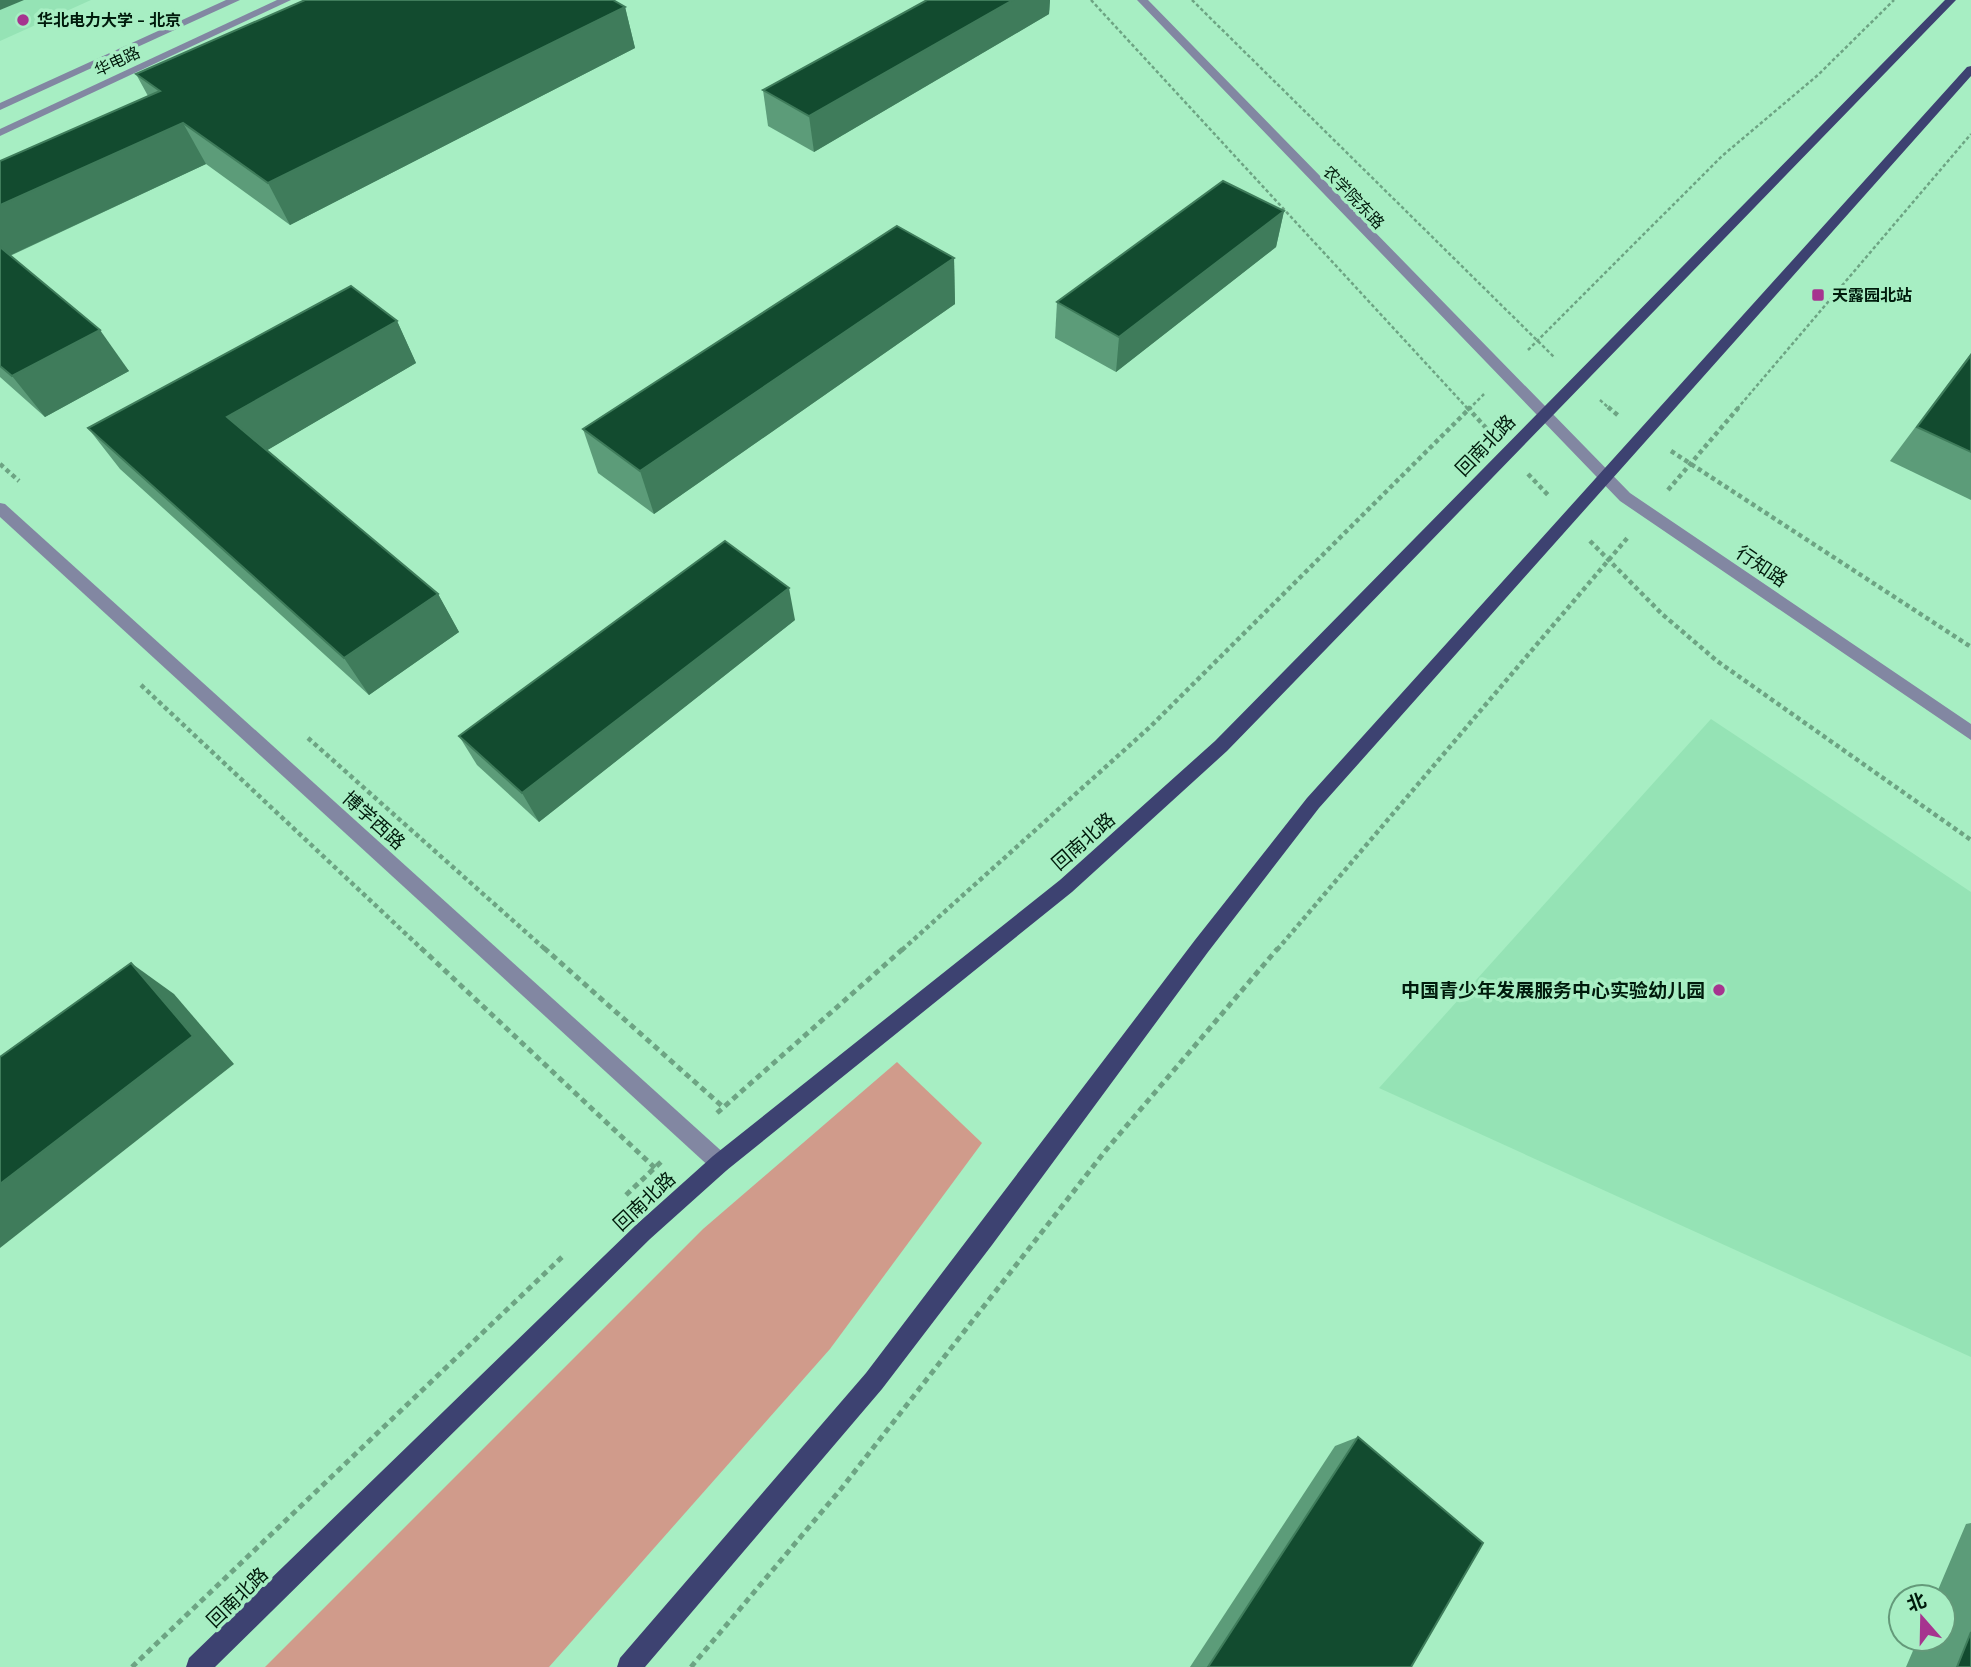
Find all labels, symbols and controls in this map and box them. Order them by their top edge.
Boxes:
place label: 华北电力大学 - 北京 [37,10,181,30]
marker: 华北电力大学 - 北京 [15,12,31,28]
street label: 华电路 [91,42,143,80]
street label: 农学院东路 [1319,161,1389,233]
place label: 天露园北站 [1832,285,1912,305]
marker: 天露园北站 [1810,287,1826,303]
street label: 回南北路 [1450,409,1520,481]
street label: 行知路 [1732,540,1792,592]
street label: 博学西路 [338,786,410,854]
street label: 回南北路 [1046,807,1120,875]
place label: 中国青少年发展服务中心实验幼儿园 [1401,978,1705,1002]
marker: 中国青少年发展服务中心实验幼儿园 [1711,982,1727,998]
street label: 回南北路 [608,1166,680,1236]
street label: 回南北路 [201,1562,273,1632]
north arrow [1887,1583,1957,1653]
text: 北 [1903,1587,1929,1617]

